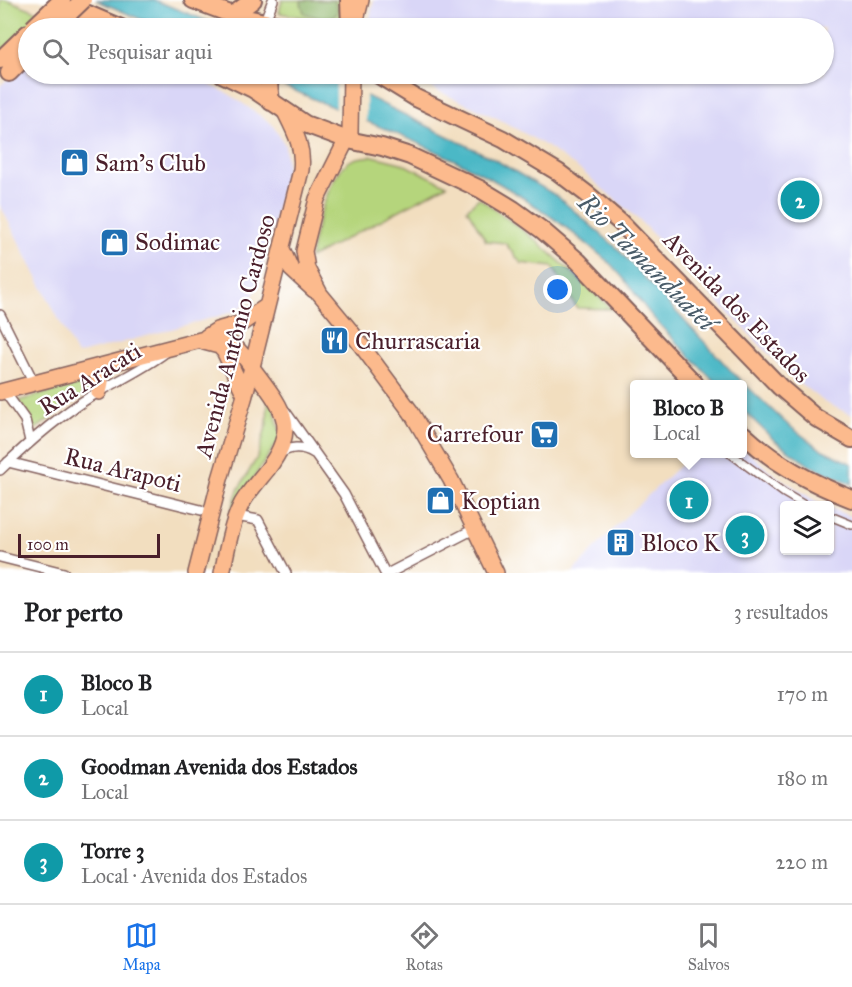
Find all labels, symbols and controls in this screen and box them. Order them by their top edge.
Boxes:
search box [18,18,834,84]
icon: search [39,35,72,68]
text: Pesquisar aqui [87,38,212,65]
shop icon: Sam's Club [58,147,90,179]
place label: Sam's Club [95,148,206,178]
pin: 2 [780,178,820,222]
water label: Rio Tamanduateí [571,186,726,341]
street label: Avenida Antônio Cardoso [188,211,282,462]
street label: Avenida dos Estados [656,224,817,389]
shop icon: Sodimac [98,226,130,258]
place label: Sodimac [135,227,220,257]
your location [543,275,572,304]
restaurant icon: Churrascaria [318,325,350,357]
place label: Churrascaria [355,326,481,356]
street label: Rua Aracati [33,335,147,422]
popup [630,380,747,458]
text: Bloco B [653,394,724,421]
supermarket icon: Carrefour [528,418,560,450]
place label: Carrefour [427,419,523,449]
text: Local [653,421,700,445]
street label: Rua Arapoti [61,441,185,499]
pin: 1 [670,478,708,522]
shop icon: Koptian [424,485,456,517]
place label: Koptian [461,486,540,516]
map controls [780,501,834,555]
button: layers [780,501,834,555]
pin: 3 [726,512,764,558]
building icon: Bloco K [604,527,636,559]
place label: Bloco K [641,528,721,558]
scale bar [18,531,160,558]
text: 100 m [27,535,69,554]
text: Por perto [24,596,123,628]
text: 3 resultados [734,600,828,624]
text: Bloco B [81,669,152,696]
text: 1 [40,682,47,706]
text: 170 m [777,682,828,706]
text: Local [81,696,128,720]
text: Goodman Avenida dos Estados [81,753,358,780]
text: 2 [39,766,48,790]
text: 180 m [777,766,828,790]
text: Local [81,780,128,804]
text: Torre 3 [81,837,144,864]
text: 3 [40,850,48,874]
text: 220 m [776,850,828,874]
text: Local · Avenida dos Estados [81,864,307,888]
tab: Mapa [122,919,160,974]
tab: Rotas [405,919,443,974]
tab: Salvos [688,919,730,974]

